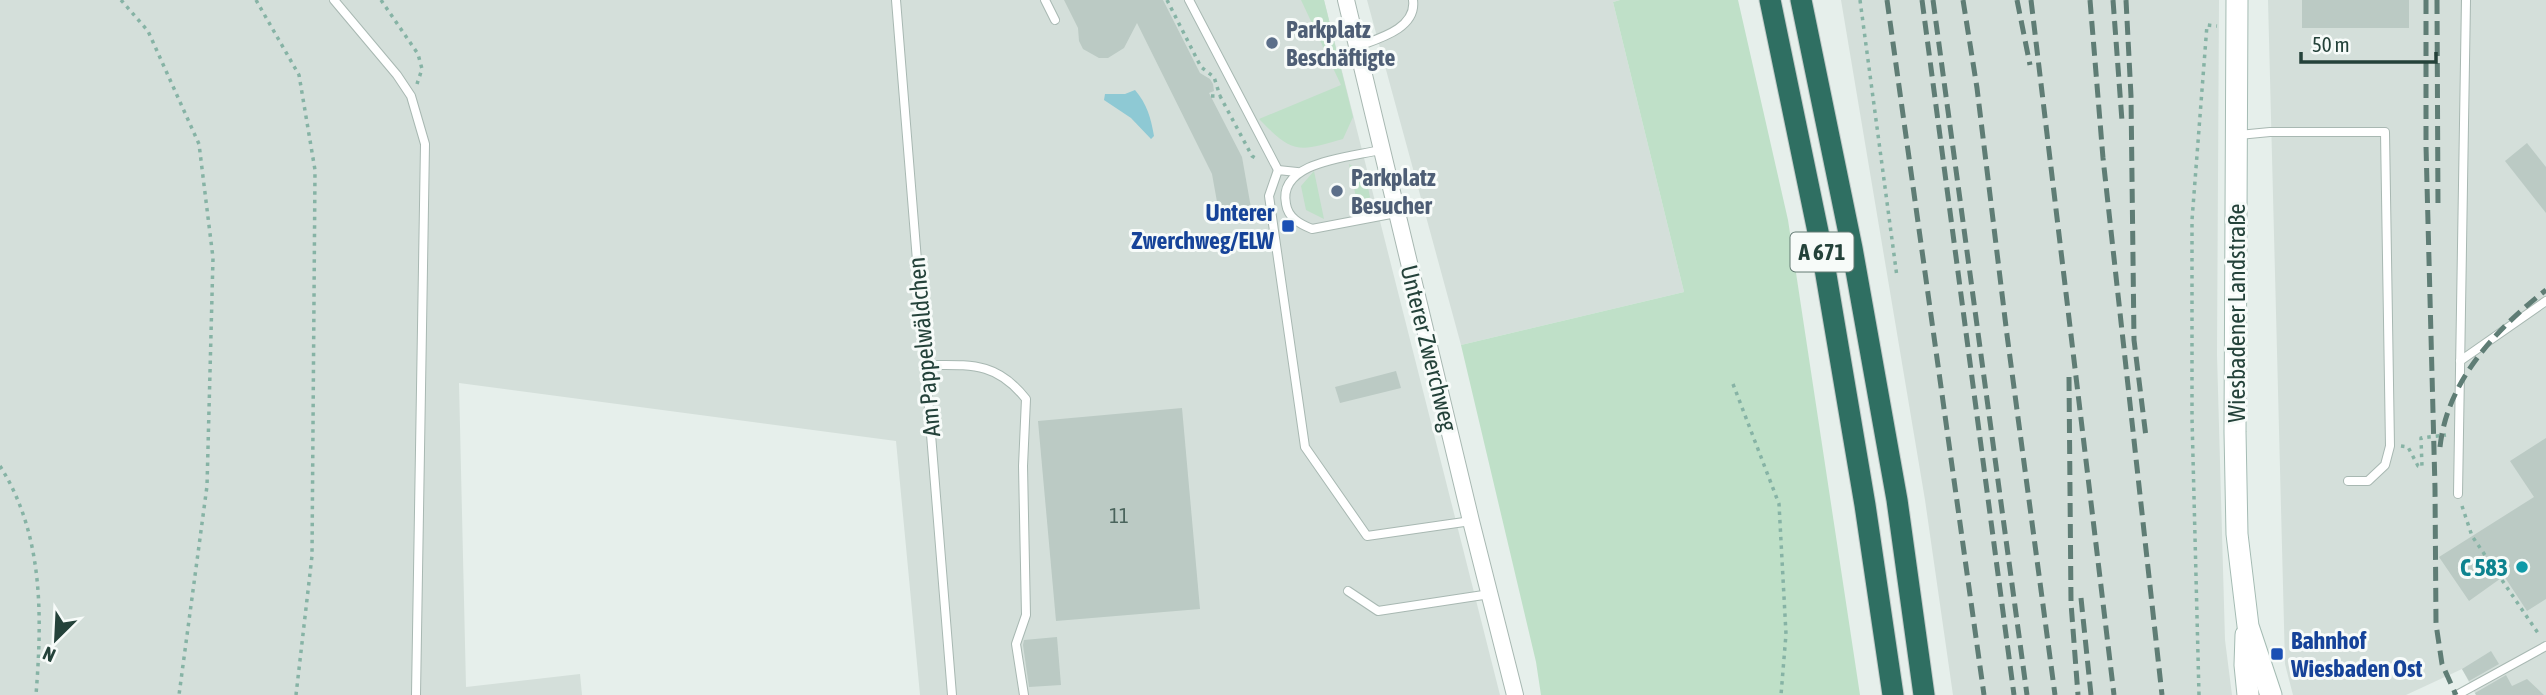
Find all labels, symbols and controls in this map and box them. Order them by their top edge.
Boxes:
place label: Parkplatz Beschäftigte [1286,16,1395,71]
scale bar [2301,21,2436,65]
text: 50 m [2312,32,2350,56]
marker: Parkplatz Beschäftigte [1264,35,1280,51]
place label: Parkplatz Besucher [1351,164,1436,219]
marker: Parkplatz Besucher [1329,183,1345,199]
place label: Unterer Zwerchweg/ELW [1132,199,1275,254]
street label: Wiesbadener Landstraße [2223,204,2250,422]
marker: Unterer Zwerchweg/ELW [1280,218,1296,234]
road number: A 671 [1790,232,1854,272]
street label: Am Pappelwäldchen [903,256,945,438]
street label: Unterer Zwerchweg [1395,262,1463,435]
house number: 11 [1109,503,1129,527]
place label: C 583 [2460,554,2508,581]
marker: C 583 [2514,559,2530,575]
north arrow [21,604,91,674]
place label: Bahnhof Wiesbaden Ost [2290,627,2423,682]
text: N [39,642,59,667]
marker: Bahnhof Wiesbaden Ost [2269,646,2285,662]

